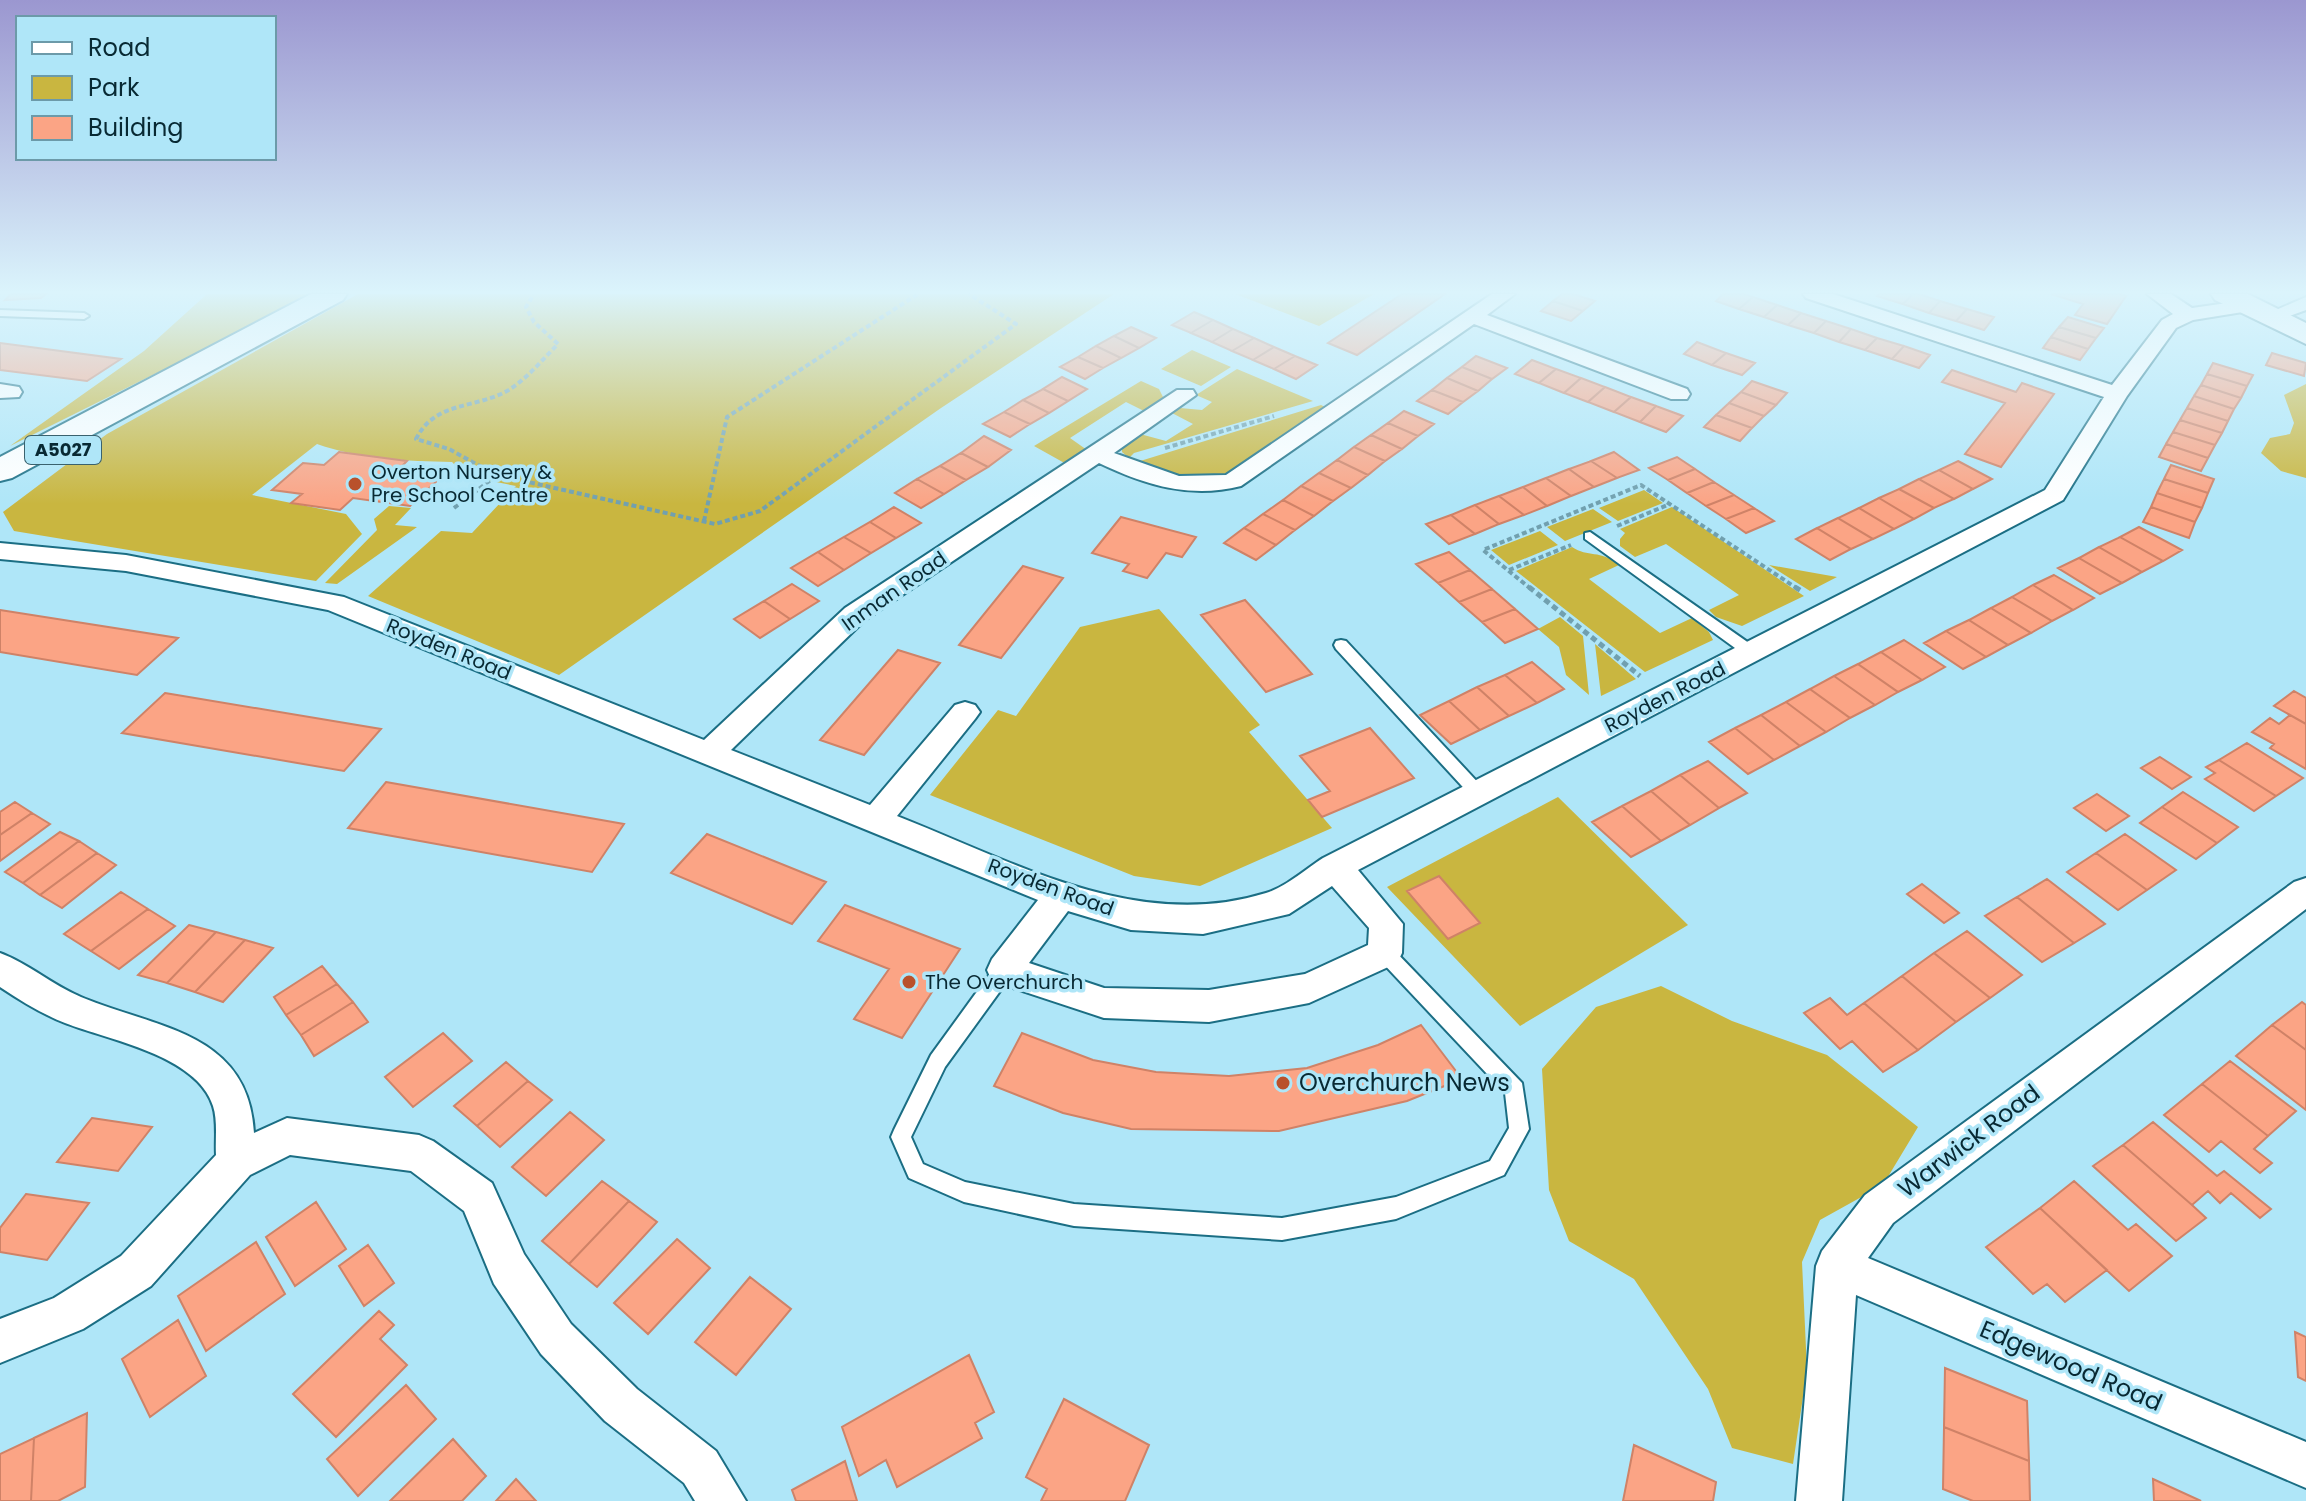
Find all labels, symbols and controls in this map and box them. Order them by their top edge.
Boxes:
legend [16,16,276,160]
text: Road [88,31,150,64]
text: Park [88,71,140,104]
text: Building [88,111,184,144]
road number: A5027 [25,436,101,464]
place label: Overton Nursery & Pre School Centre [371,458,552,509]
marker: Overton Nursery & Pre School Centre [346,475,364,493]
street label: Inman Road [836,545,952,637]
street label: Royden Road [382,611,516,687]
street label: Royden Road [1600,654,1730,740]
street label: Royden Road [984,851,1118,923]
place label: The Overchurch [925,968,1083,996]
marker: The Overchurch [900,973,918,991]
place label: Overchurch News [1299,1066,1510,1099]
marker: Overchurch News [1274,1074,1292,1092]
street label: Warwick Road [1891,1076,2046,1205]
street label: Edgewood Road [1975,1312,2167,1419]

